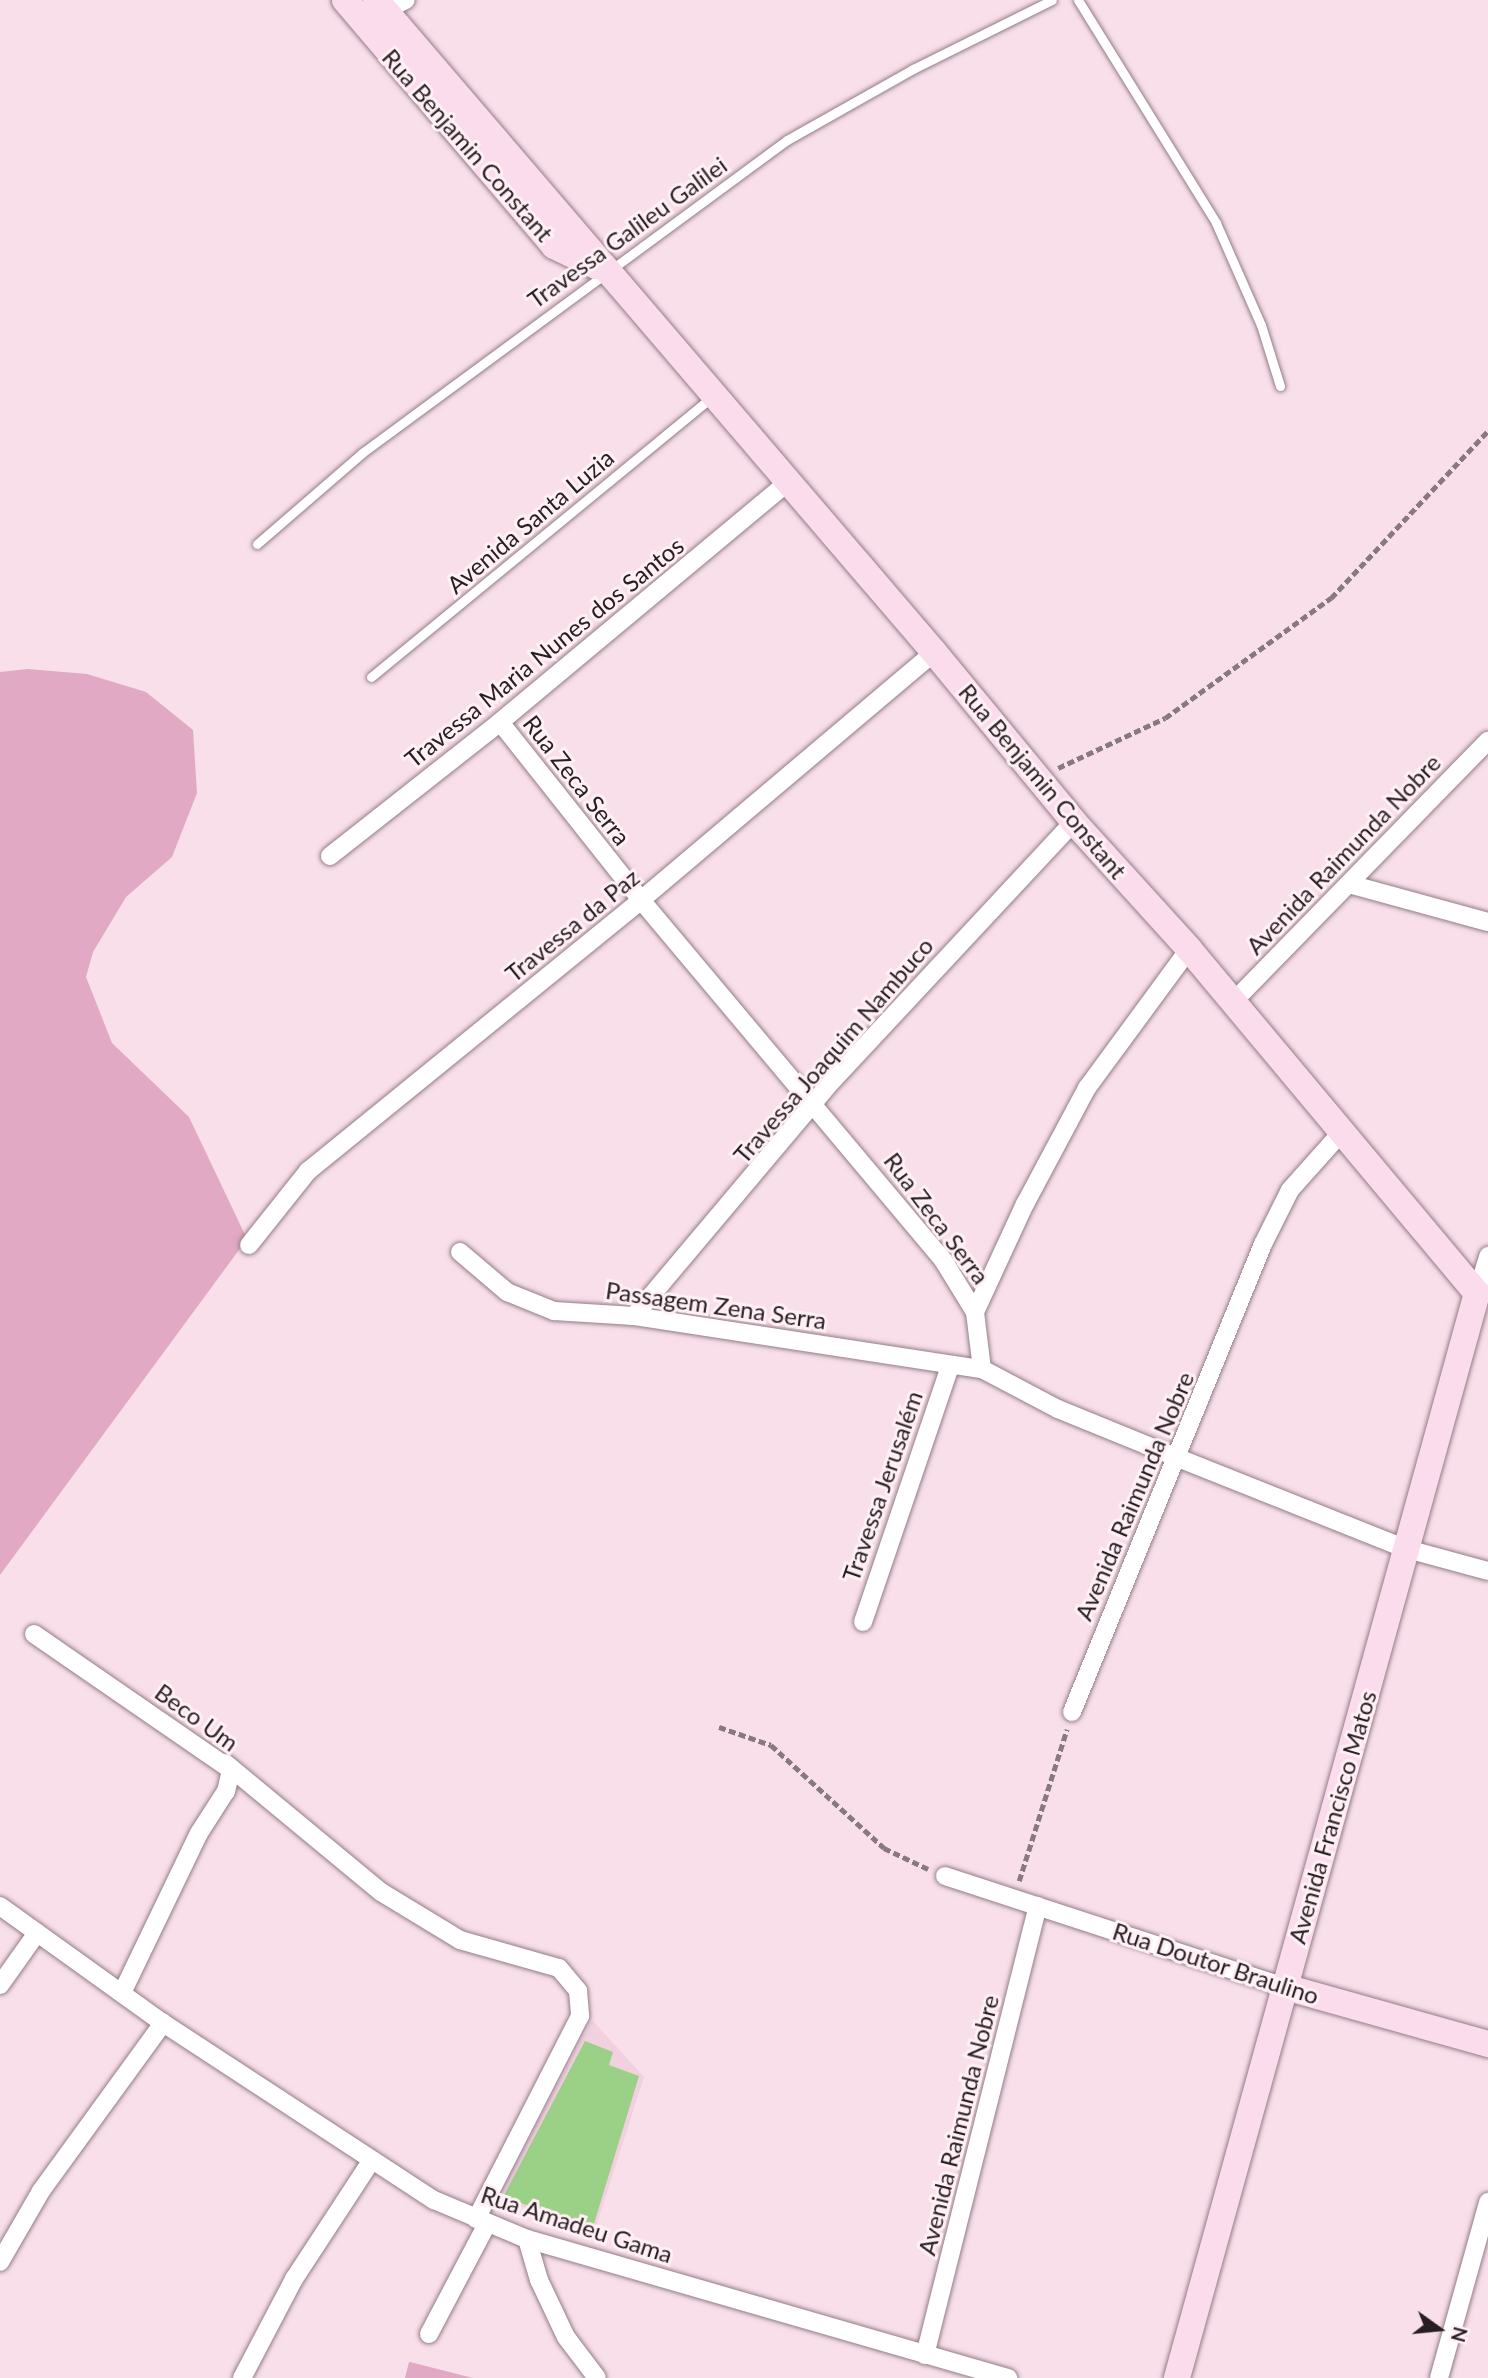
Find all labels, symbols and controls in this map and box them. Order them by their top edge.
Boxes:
street label: Rua Benjamin Constant [377,43,559,247]
street label: Travessa Galileu Galilei [522,150,732,314]
street label: Avenida Santa Luzia [441,443,619,599]
street label: Travessa Maria Nunes dos Santos [399,531,689,773]
street label: Rua Benjamin Constant [953,678,1133,884]
street label: Rua Zeca Serra [517,709,637,851]
street label: Avenida Raimunda Nobre [1240,748,1446,960]
street label: Travessa da Paz [499,862,645,988]
street label: Travessa Joaquim Nambuco [727,931,939,1169]
street label: Rua Zeca Serra [878,1147,996,1289]
street label: Passagem Zena Serra [604,1275,828,1335]
street label: Avenida Raimunda Nobre [1069,1367,1199,1625]
street label: Travessa Jerusalém [836,1387,928,1585]
street label: Beco Um [150,1677,244,1757]
street label: Avenida Francisco Matos [1282,1687,1382,1947]
street label: Rua Doutor Braulino [1109,1916,1323,2010]
street label: Avenida Raimunda Nobre [912,1992,1004,2258]
street label: Rua Amadeu Gama [477,2179,677,2269]
north arrow [1404,2294,1474,2364]
text: N [1447,2325,1473,2345]

